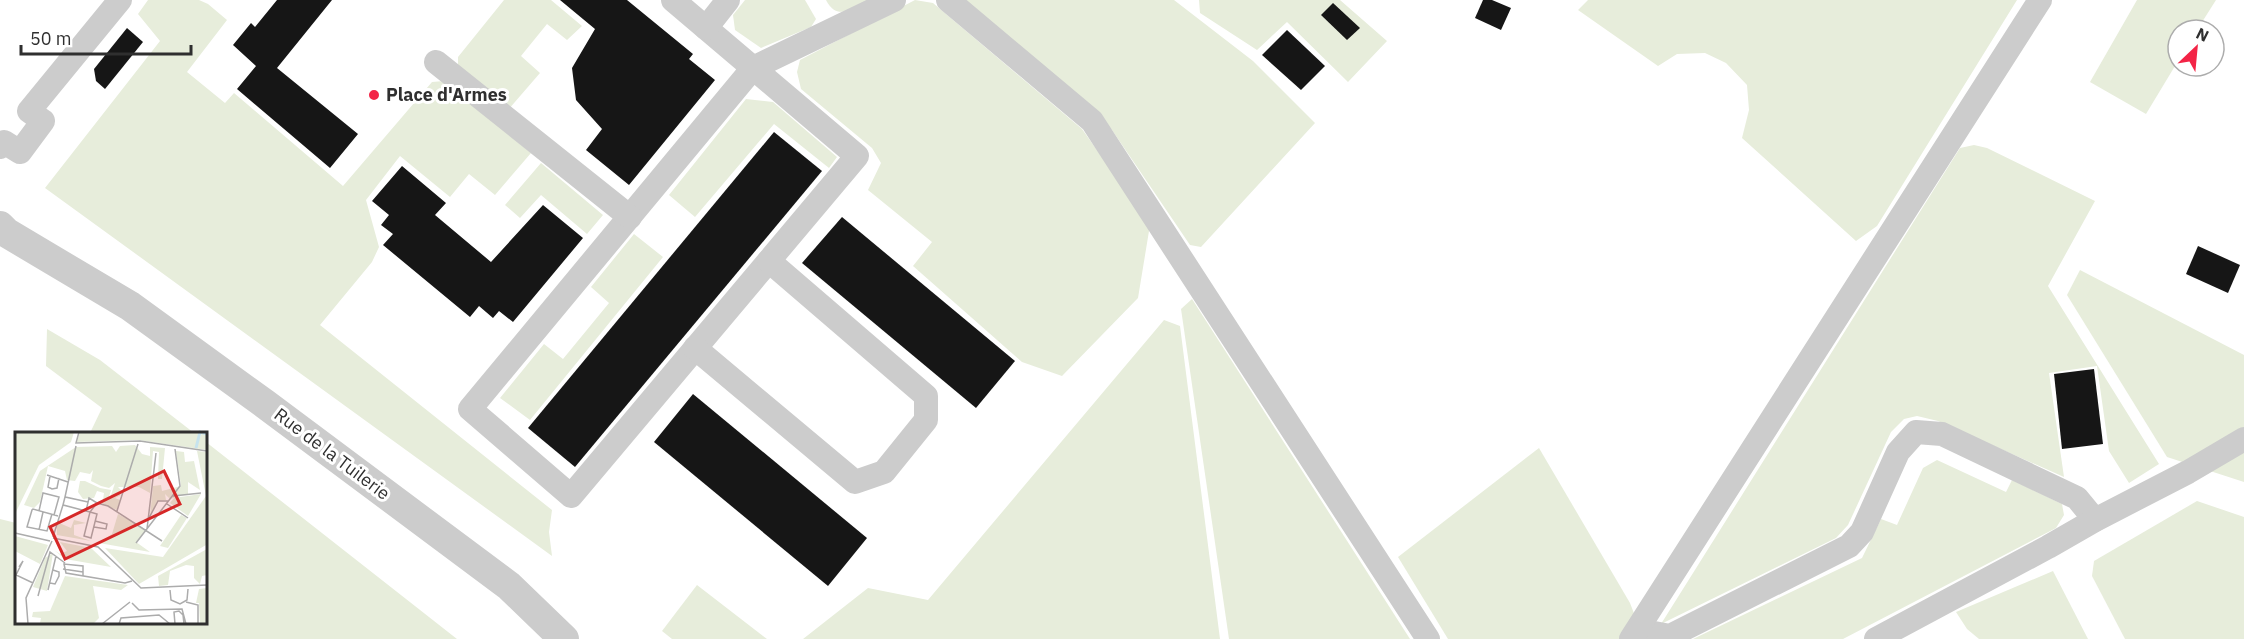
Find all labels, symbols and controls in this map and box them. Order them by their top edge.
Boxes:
scale bar [21,18,190,56]
north arrow [2166,18,2226,78]
text: N [2193,23,2212,46]
text: 50 m [30,27,72,50]
place label: Place d'Armes [386,83,507,106]
marker: Place d'Armes [367,88,381,102]
street label: Rue de la Tuilerie [270,403,395,505]
inset map [15,432,207,624]

